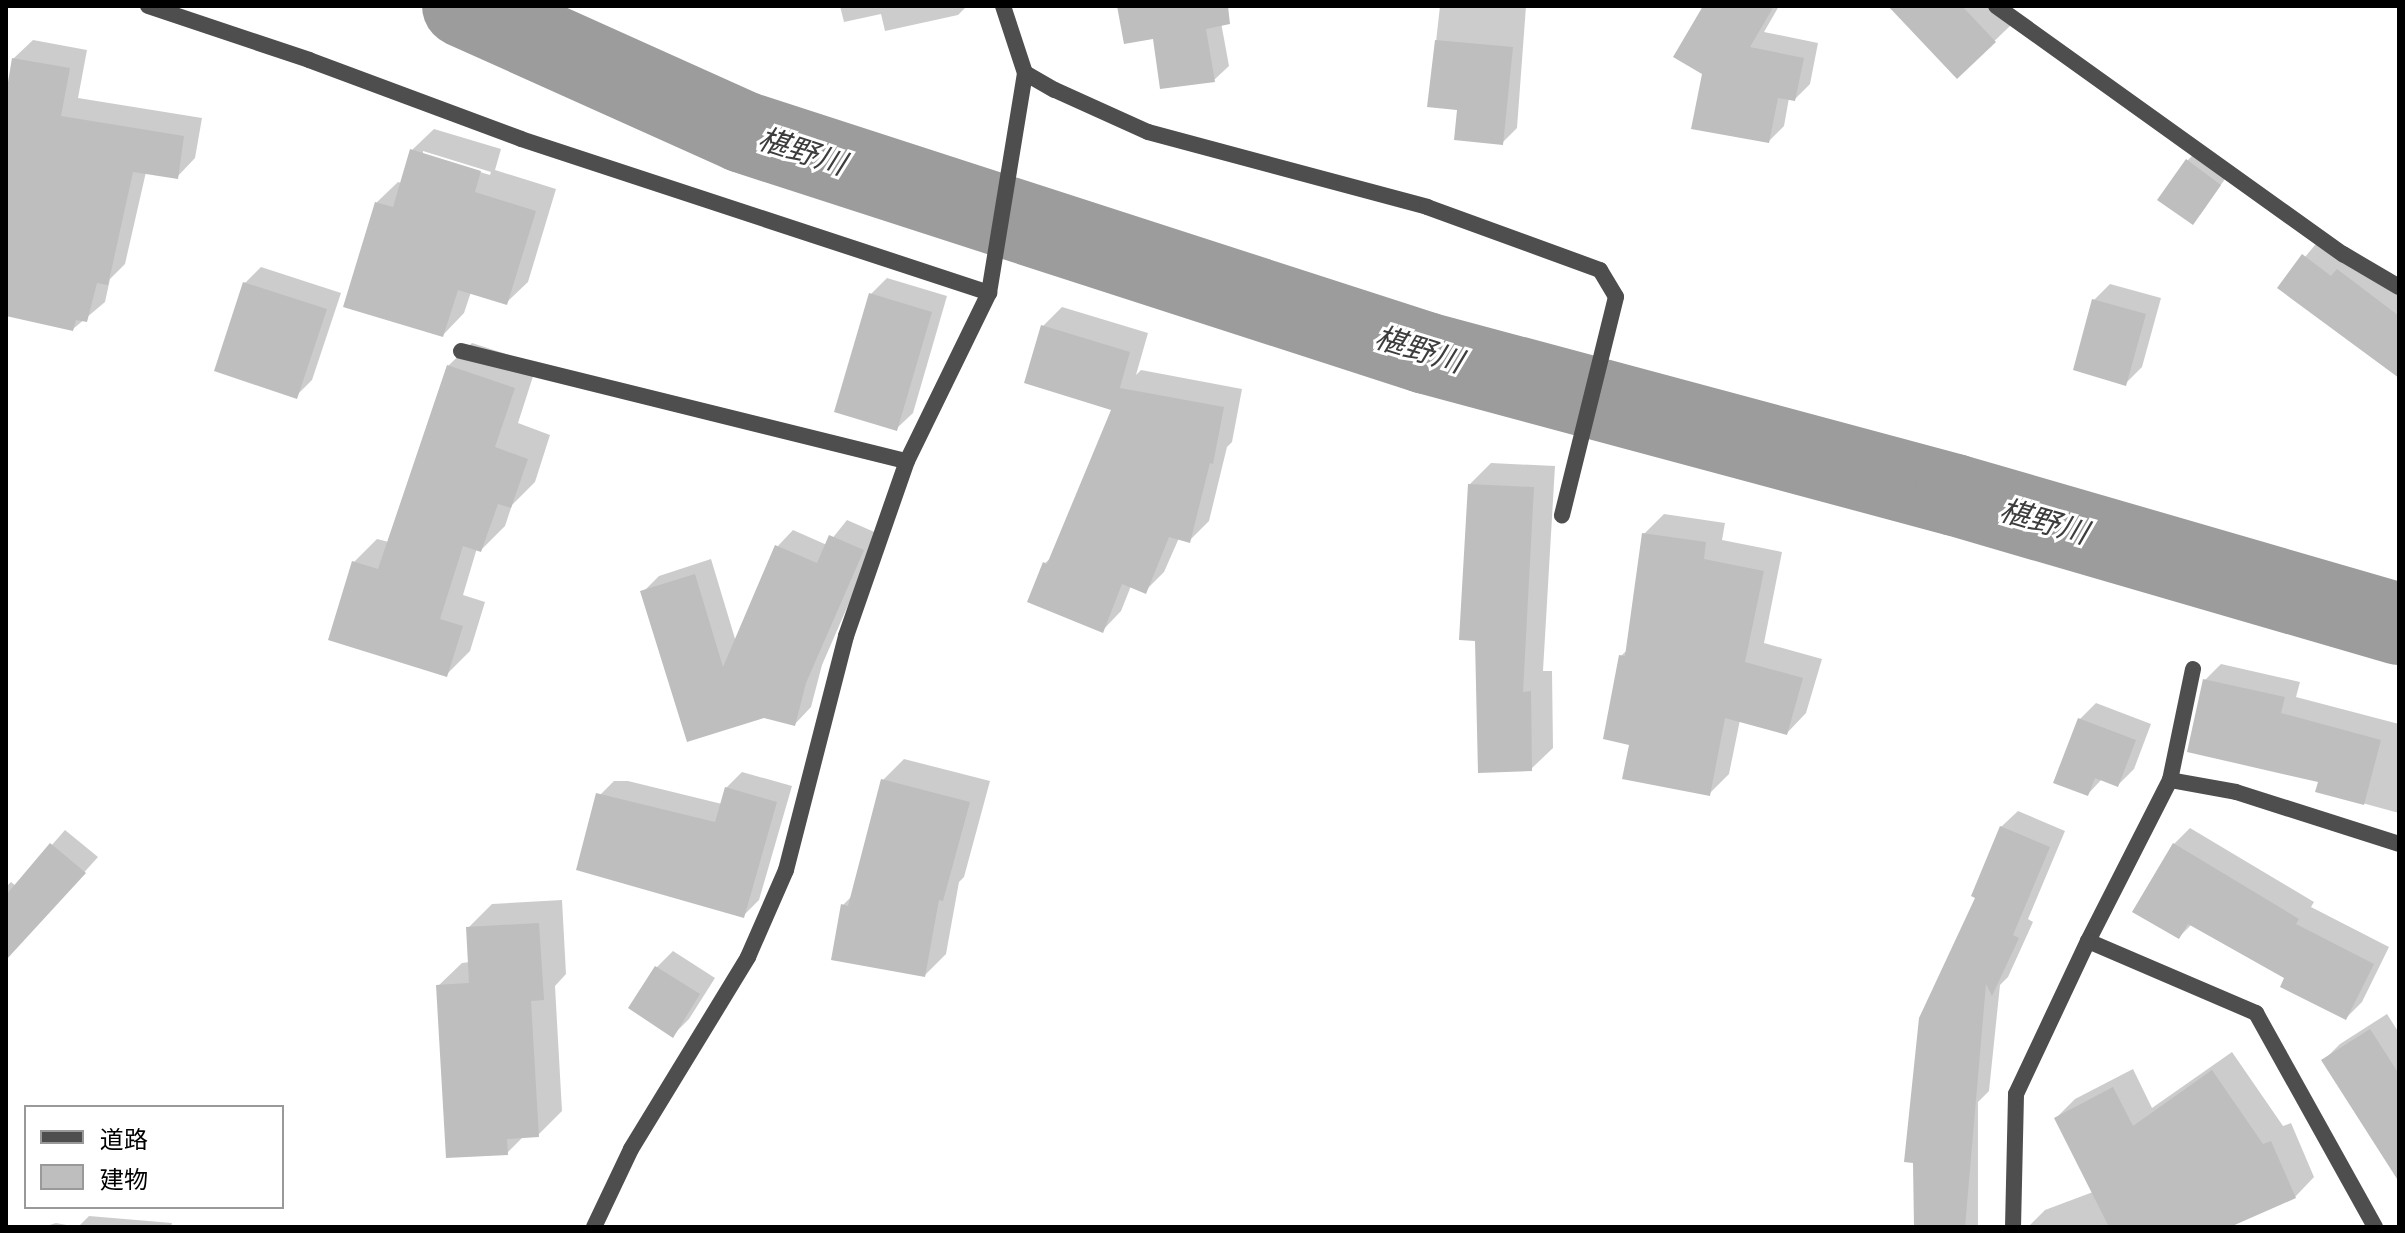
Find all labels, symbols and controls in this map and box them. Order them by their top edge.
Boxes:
water label: 椹野川 [754,120,850,182]
water label: 椹野川 [1371,319,1467,379]
water label: 椹野川 [1996,491,2092,551]
legend [24,1105,284,1209]
text: 道路 [100,1126,148,1153]
text: 建物 [100,1166,148,1193]

